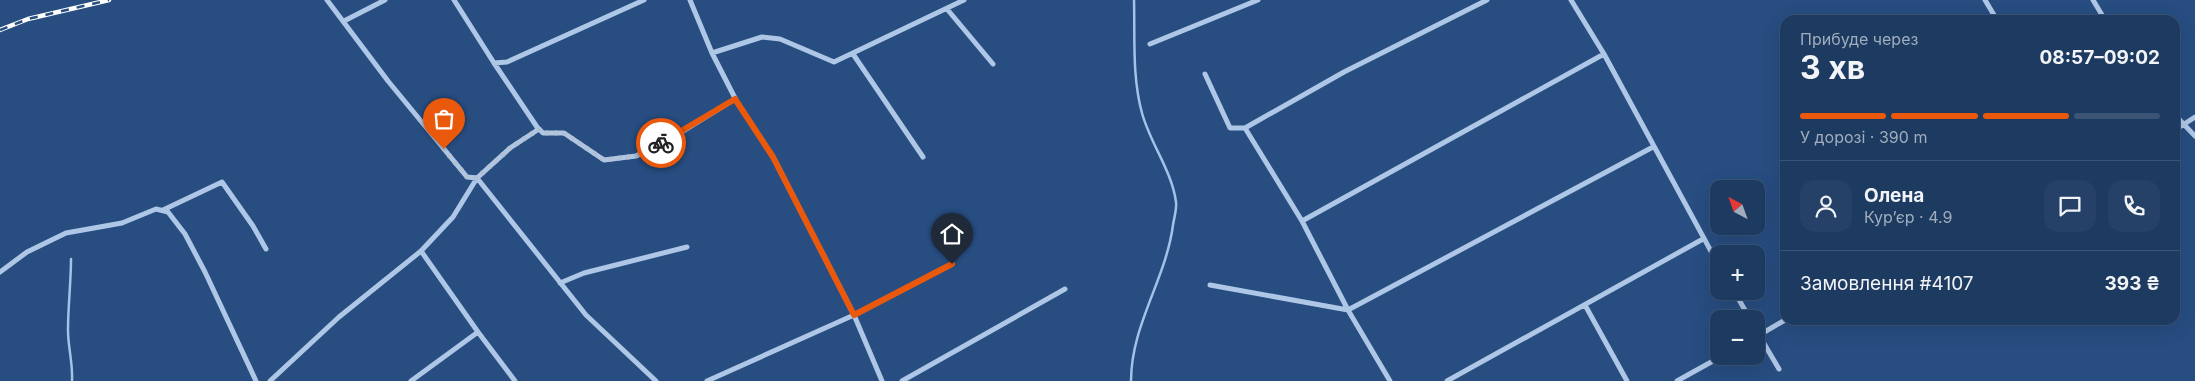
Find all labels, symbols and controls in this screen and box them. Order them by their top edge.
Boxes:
text: Прибуде через [1800,29,1918,49]
text: 08:57–09:02 [2040,46,2160,69]
text: 3 хв [1800,48,1865,87]
pin [423,98,465,149]
icon: bag [430,105,458,133]
courier [636,118,686,168]
text: У дорозі · 390 m [1800,127,1927,147]
icon: bike [647,129,675,157]
north arrow [1710,180,1765,235]
map controls [1710,180,1765,365]
button: person [1800,180,1852,232]
button: chat [2044,180,2096,232]
button: phone [2108,180,2160,232]
text: Олена [1864,184,1924,207]
text: Кур’єр · 4.9 [1864,207,1952,227]
pin [931,213,973,264]
icon: home [938,220,966,248]
button: + [1710,245,1765,300]
text: Замовлення #4107 [1800,272,1974,295]
text: 393 ₴ [2105,272,2160,295]
button: − [1710,310,1765,365]

